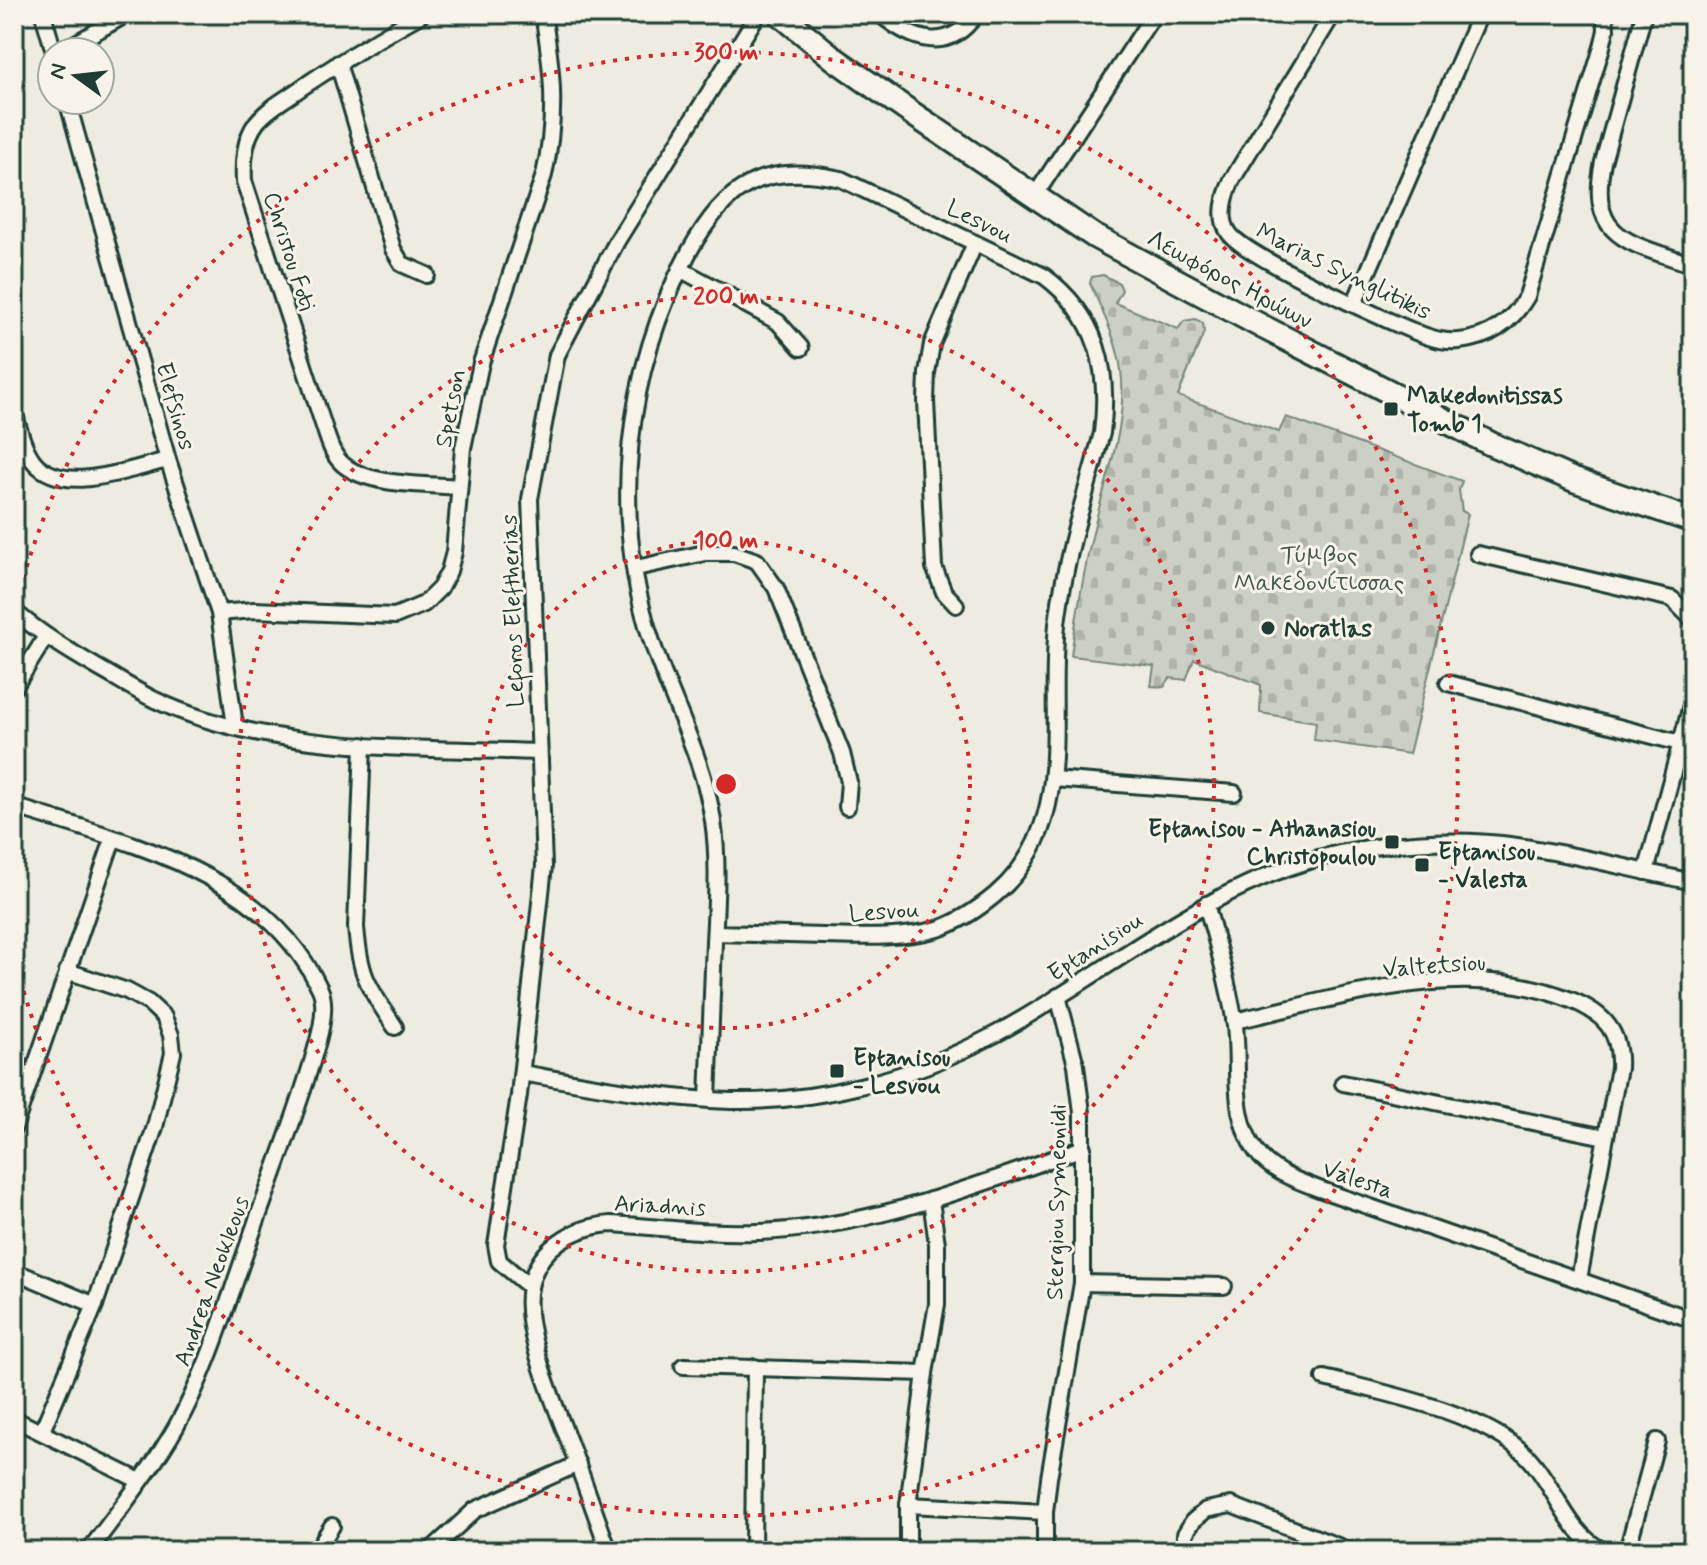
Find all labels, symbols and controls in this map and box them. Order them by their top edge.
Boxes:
north arrow [36,36,116,116]
text: 300 m [694,38,758,69]
text: N [43,61,74,82]
street label: Christou Foti [255,188,322,315]
street label: Lesvou [941,193,1018,252]
street label: Marias Synglitikis [1251,217,1436,328]
street label: Λεωφόρος Ηρώων [1141,224,1317,337]
text: 200 m [693,282,759,313]
street label: Elefsinos [147,359,202,454]
street label: Spetson [429,366,474,450]
place label: Makedonitissas Tomb 1 [1407,381,1563,440]
marker: Makedonitissas Tomb 1 [1382,400,1400,418]
street label: Leforos Eleftherias [495,513,534,708]
text: 100 m [694,526,758,557]
park label: Τύμβος Μακεδονίτισσας [1234,540,1404,599]
place label: Noratlas [1284,614,1372,645]
marker: Noratlas [1259,619,1277,637]
centre of rings [712,770,740,798]
place label: Eptanisou - Athanasiou Christopoulou [1148,814,1376,873]
marker: Eptanisou - Athanasiou Christopoulou [1383,833,1401,851]
place label: Eptanisou - Valesta [1438,837,1535,896]
marker: Eptanisou - Valesta [1413,856,1431,874]
street label: Lesvou [848,895,920,930]
street label: Eptanisiou [1042,905,1149,990]
street label: Valtetsiou [1382,947,1487,986]
place label: Eptanisou - Lesvou [853,1043,950,1102]
marker: Eptanisou - Lesvou [828,1062,846,1080]
street label: Stergiou Symeonidi [1040,1104,1075,1300]
street label: Valesta [1318,1154,1397,1207]
street label: Ariadnis [613,1189,707,1224]
street label: Andrea Neokleous [167,1192,258,1371]

